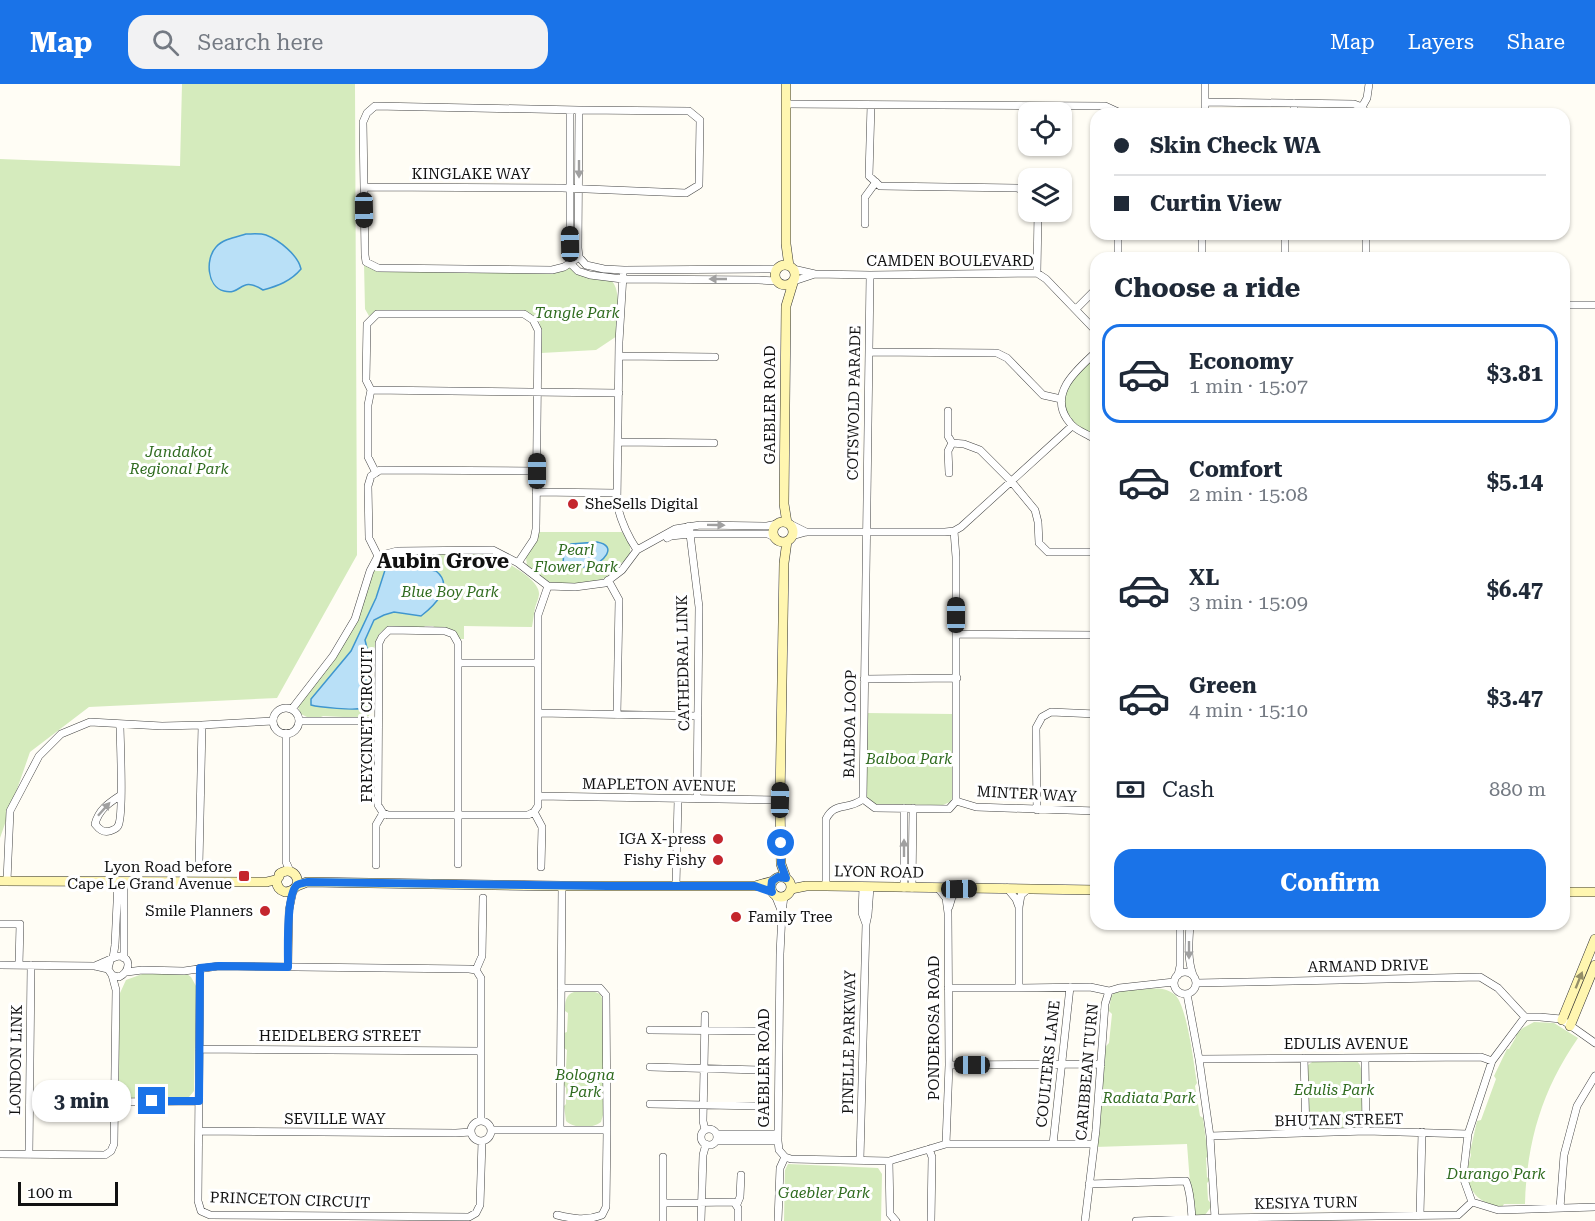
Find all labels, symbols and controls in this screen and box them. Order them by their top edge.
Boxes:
search box [128,15,548,69]
text: Map [30,26,92,59]
icon: search [149,26,182,59]
text: Search here [197,30,323,55]
text: Map [1330,30,1375,54]
text: Layers [1408,30,1474,54]
text: Share [1507,30,1565,54]
map controls [1018,102,1072,222]
button: locate [1018,102,1072,156]
text: Skin Check WA [1150,133,1321,158]
one-way arrow [574,159,584,178]
street label: KINGLAKE WAY [412,165,531,183]
button: layers [1018,168,1072,222]
text: Curtin View [1150,191,1282,216]
car [355,192,373,228]
car [561,226,579,262]
street label: CAMDEN BOULEVARD [866,252,1034,270]
text: Choose a ride [1114,272,1300,304]
one-way arrow [708,274,727,284]
park label: Tangle Park [534,304,620,322]
street label: COTSWOLD PARADE [844,325,864,481]
street label: GAEBLER ROAD [761,345,779,465]
icon: car [1117,347,1171,401]
text: Economy [1189,349,1293,374]
text: $3.81 [1487,361,1543,386]
text: 1 min · 15:07 [1189,374,1308,398]
park label: Jandakot Regional Park [128,443,229,478]
car [528,453,546,489]
icon: car [1117,455,1171,509]
text: Comfort [1189,457,1282,482]
text: $5.14 [1487,469,1543,494]
text: 2 min · 15:08 [1189,482,1308,506]
place label: SheSells Digital [585,495,699,513]
marker: SheSells Digital [566,497,580,511]
one-way arrow [707,521,726,530]
park label: Pearl Flower Park [533,541,619,576]
district label: Aubin Grove [377,549,509,573]
icon: car [1117,563,1171,617]
text: XL [1189,565,1219,590]
text: $6.47 [1487,577,1543,602]
park label: Blue Boy Park [400,583,500,601]
text: 3 min · 15:09 [1189,590,1308,614]
street label: CATHEDRAL LINK [673,595,693,731]
car [947,597,965,633]
street label: FREYCINET CIRCUIT [358,647,376,803]
street label: BALBOA LOOP [840,669,860,778]
icon: car [1117,671,1171,725]
text: Green [1189,673,1257,698]
text: $3.47 [1487,685,1543,710]
text: 4 min · 15:10 [1189,698,1308,722]
park label: Balboa Park [865,750,953,768]
icon: cash [1114,773,1147,806]
street label: MAPLETON AVENUE [582,775,736,795]
text: Cash [1162,777,1214,802]
text: 880 m [1489,777,1546,801]
car [771,782,789,818]
street label: MINTER WAY [976,782,1078,806]
one-way arrow [97,802,110,817]
route start [767,829,794,856]
place label: IGA X-press [619,830,706,848]
marker: IGA X-press [711,832,725,846]
one-way arrow [899,839,909,858]
button: Confirm [1114,849,1546,918]
place label: Fishy Fishy [623,851,706,869]
marker: Fishy Fishy [711,853,725,867]
place label: Lyon Road before Cape Le Grand Avenue [67,858,232,893]
street label: LYON ROAD [834,862,924,882]
marker: Lyon Road before Cape Le Grand Avenue [237,869,251,883]
car [941,880,977,898]
place label: Smile Planners [145,902,253,920]
marker: Smile Planners [258,904,272,918]
place label: Family Tree [748,908,833,926]
marker: Family Tree [729,910,743,924]
one-way arrow [1184,941,1194,960]
street label: PONDEROSA ROAD [925,956,943,1100]
street label: ARMAND DRIVE [1307,956,1429,976]
street label: PINELLE PARKWAY [839,969,859,1114]
one-way arrow [1574,970,1584,988]
street label: COULTERS LANE [1032,999,1064,1129]
street label: CARIBBEAN TURN [1072,1003,1102,1141]
street label: LONDON LINK [6,1005,26,1115]
street label: GAEBLER ROAD [755,1008,773,1128]
street label: HEIDELBERG STREET [259,1027,421,1045]
street label: EDULIS AVENUE [1284,1035,1408,1053]
car [954,1056,990,1074]
park label: Bologna Park [554,1066,615,1101]
callout: 3 min [32,1080,131,1122]
park label: Edulis Park [1293,1081,1375,1099]
route end [138,1087,165,1114]
text: 3 min [54,1089,109,1113]
park label: Radiata Park [1101,1089,1196,1107]
street label: SEVILLE WAY [284,1110,387,1128]
street label: BHUTAN STREET [1274,1110,1404,1130]
park label: Durango Park [1446,1165,1546,1183]
scale bar [18,1179,118,1206]
text: 100 m [27,1183,73,1202]
park label: Gaebler Park [778,1184,871,1202]
street label: PRINCETON CIRCUIT [209,1188,371,1212]
street label: KESIYA TURN [1254,1193,1358,1213]

